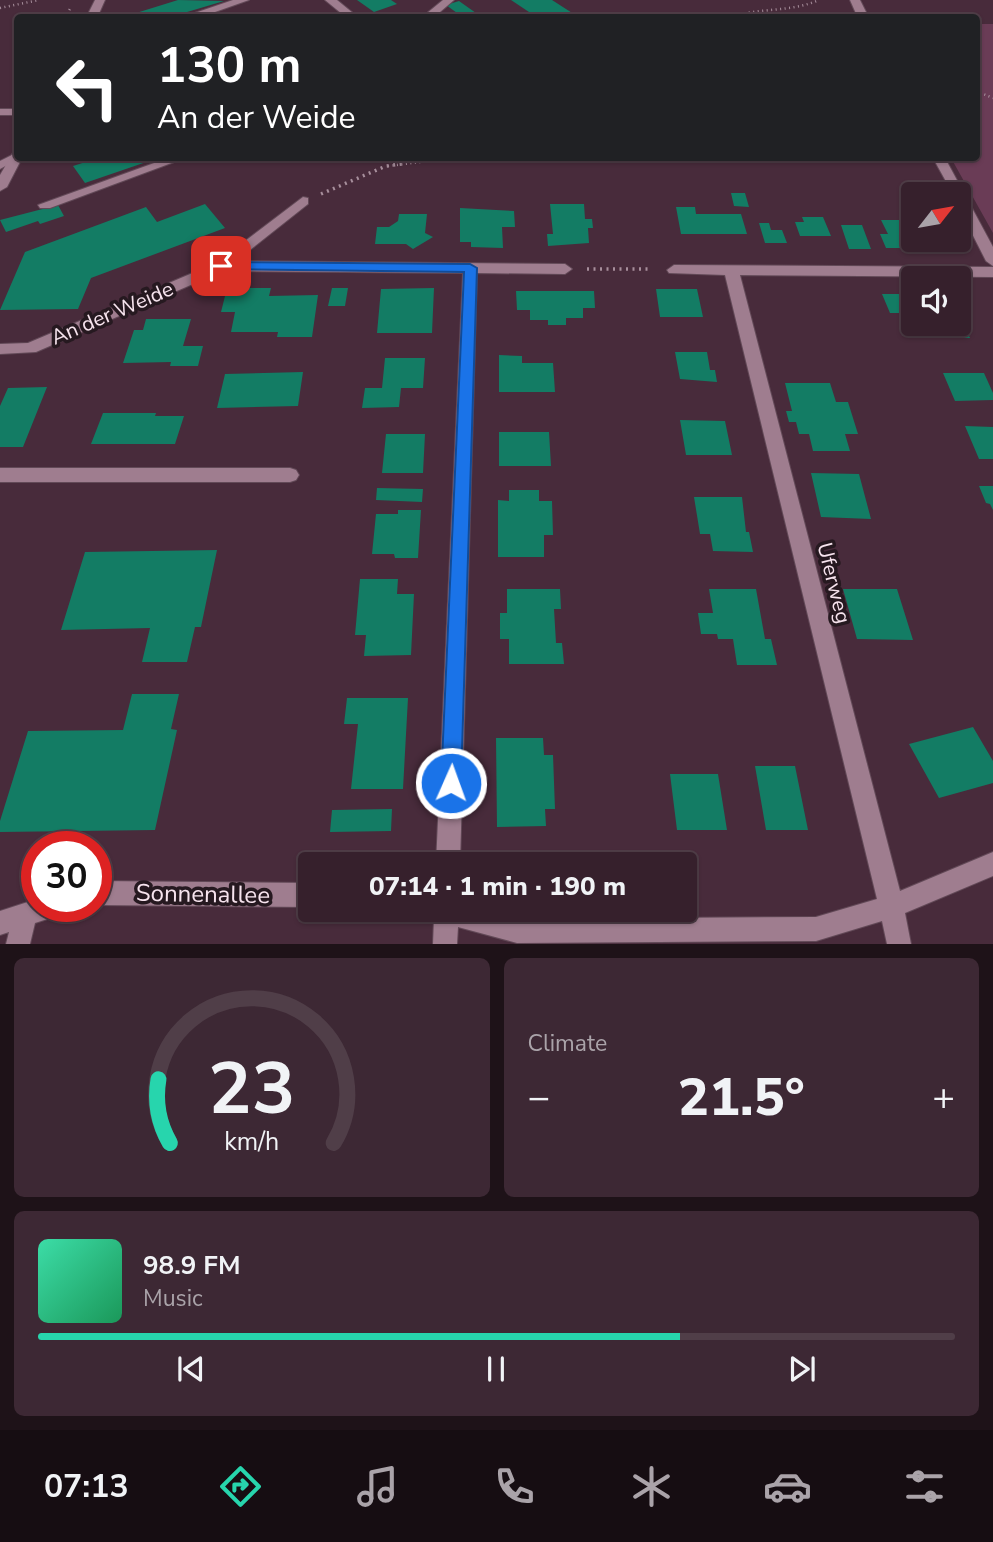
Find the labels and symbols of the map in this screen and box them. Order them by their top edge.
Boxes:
north arrow [901,182,971,252]
pin [191,236,251,296]
street label: An der Weide [47,275,177,351]
street label: Uferweg [810,540,858,626]
position arrow [414,746,488,820]
speed limit sign: 30 [21,831,112,922]
street label: Sonnenallee [136,877,270,911]

